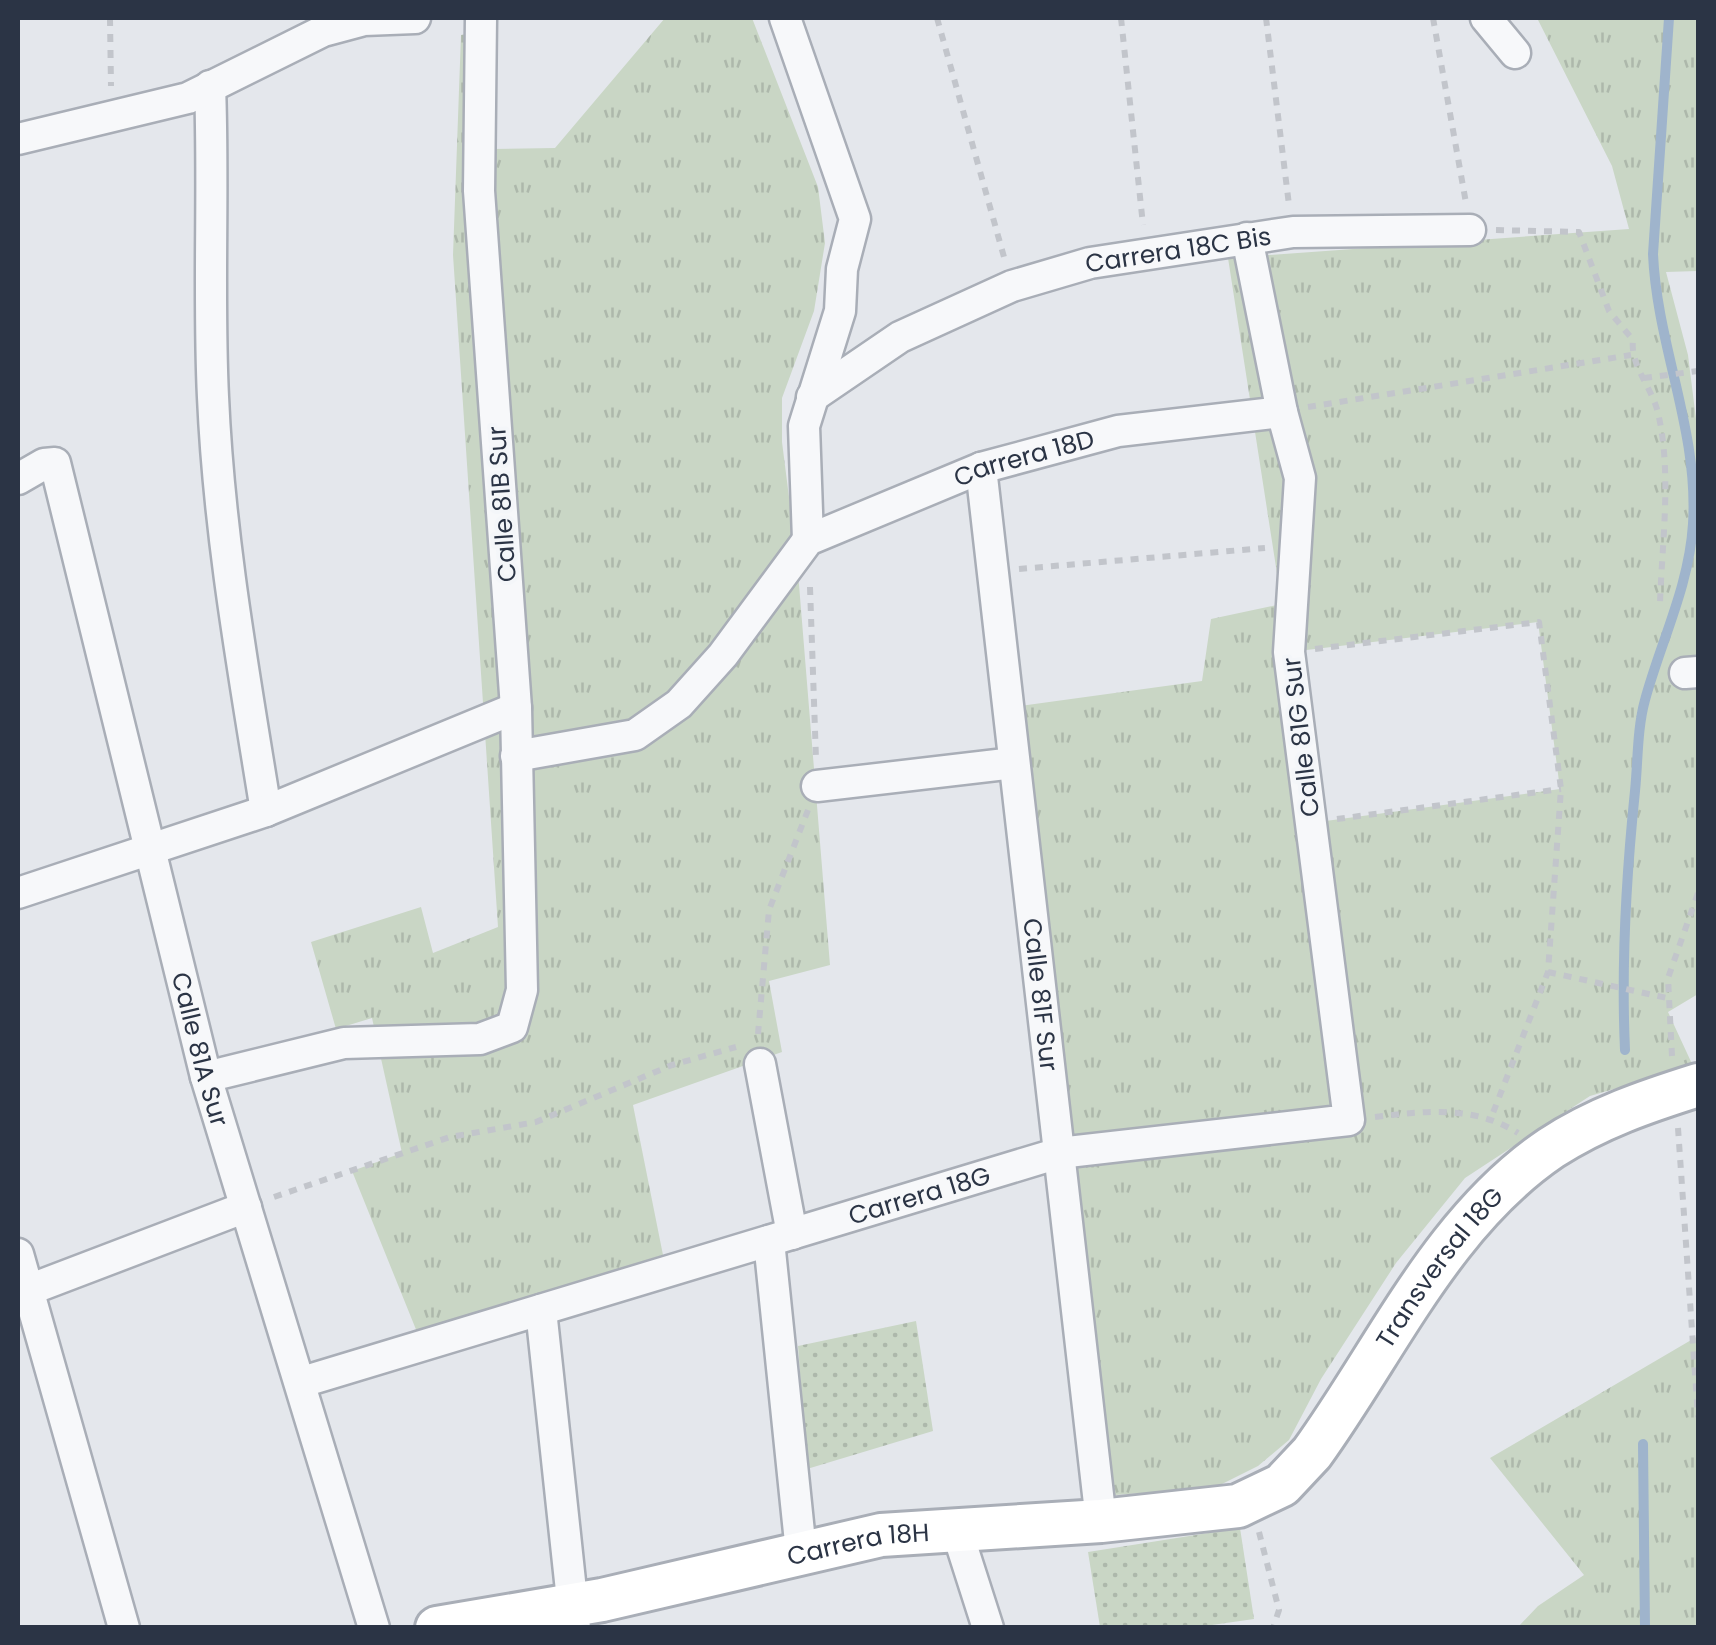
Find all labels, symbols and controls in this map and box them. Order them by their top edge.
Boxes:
street label: Carrera 18C Bis [1083,218,1273,281]
street label: Carrera 18D [948,421,1098,495]
street label: Calle 81B Sur [479,425,525,583]
street label: Calle 81G Sur [1274,655,1328,819]
street label: Calle 81F Sur [1015,916,1067,1073]
street label: Calle 81A Sur [163,969,238,1131]
street label: Carrera 18G [844,1157,995,1233]
street label: Transversal 18G [1367,1179,1511,1355]
street label: Carrera 18H [783,1514,930,1574]

